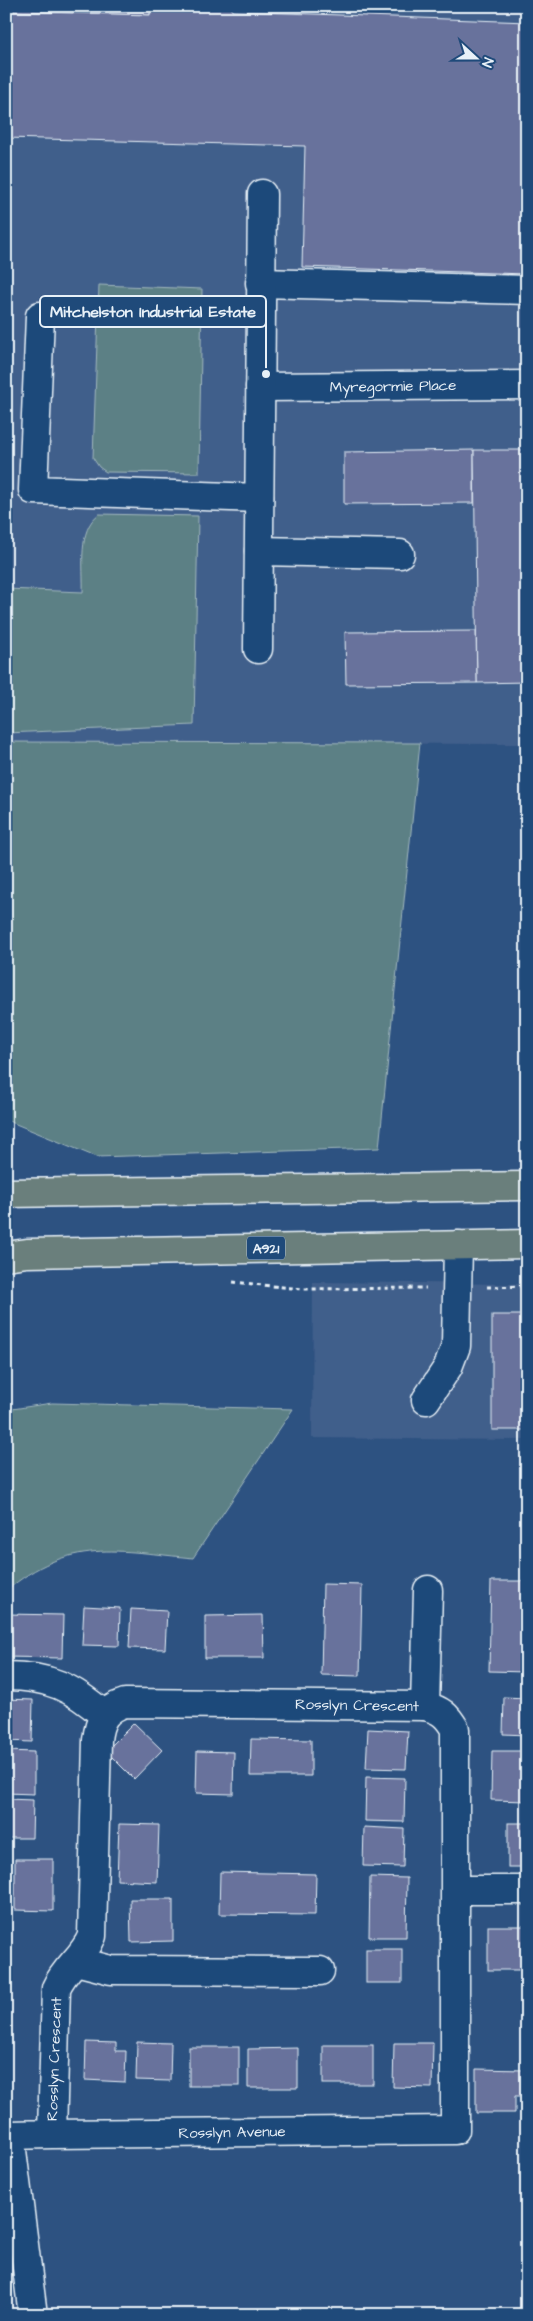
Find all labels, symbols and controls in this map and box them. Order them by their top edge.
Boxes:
north arrow [450,32,500,82]
text: N [476,55,498,70]
callout: Mitchelston Industrial Estate [40,296,266,327]
text: Mitchelston Industrial Estate [50,301,256,323]
street label: Myregormie Place [329,375,457,399]
road number: A921 [247,1236,285,1260]
street label: Rosslyn Crescent [295,1694,419,1718]
street label: Rosslyn Crescent [42,1997,68,2121]
street label: Rosslyn Avenue [178,2121,286,2145]

